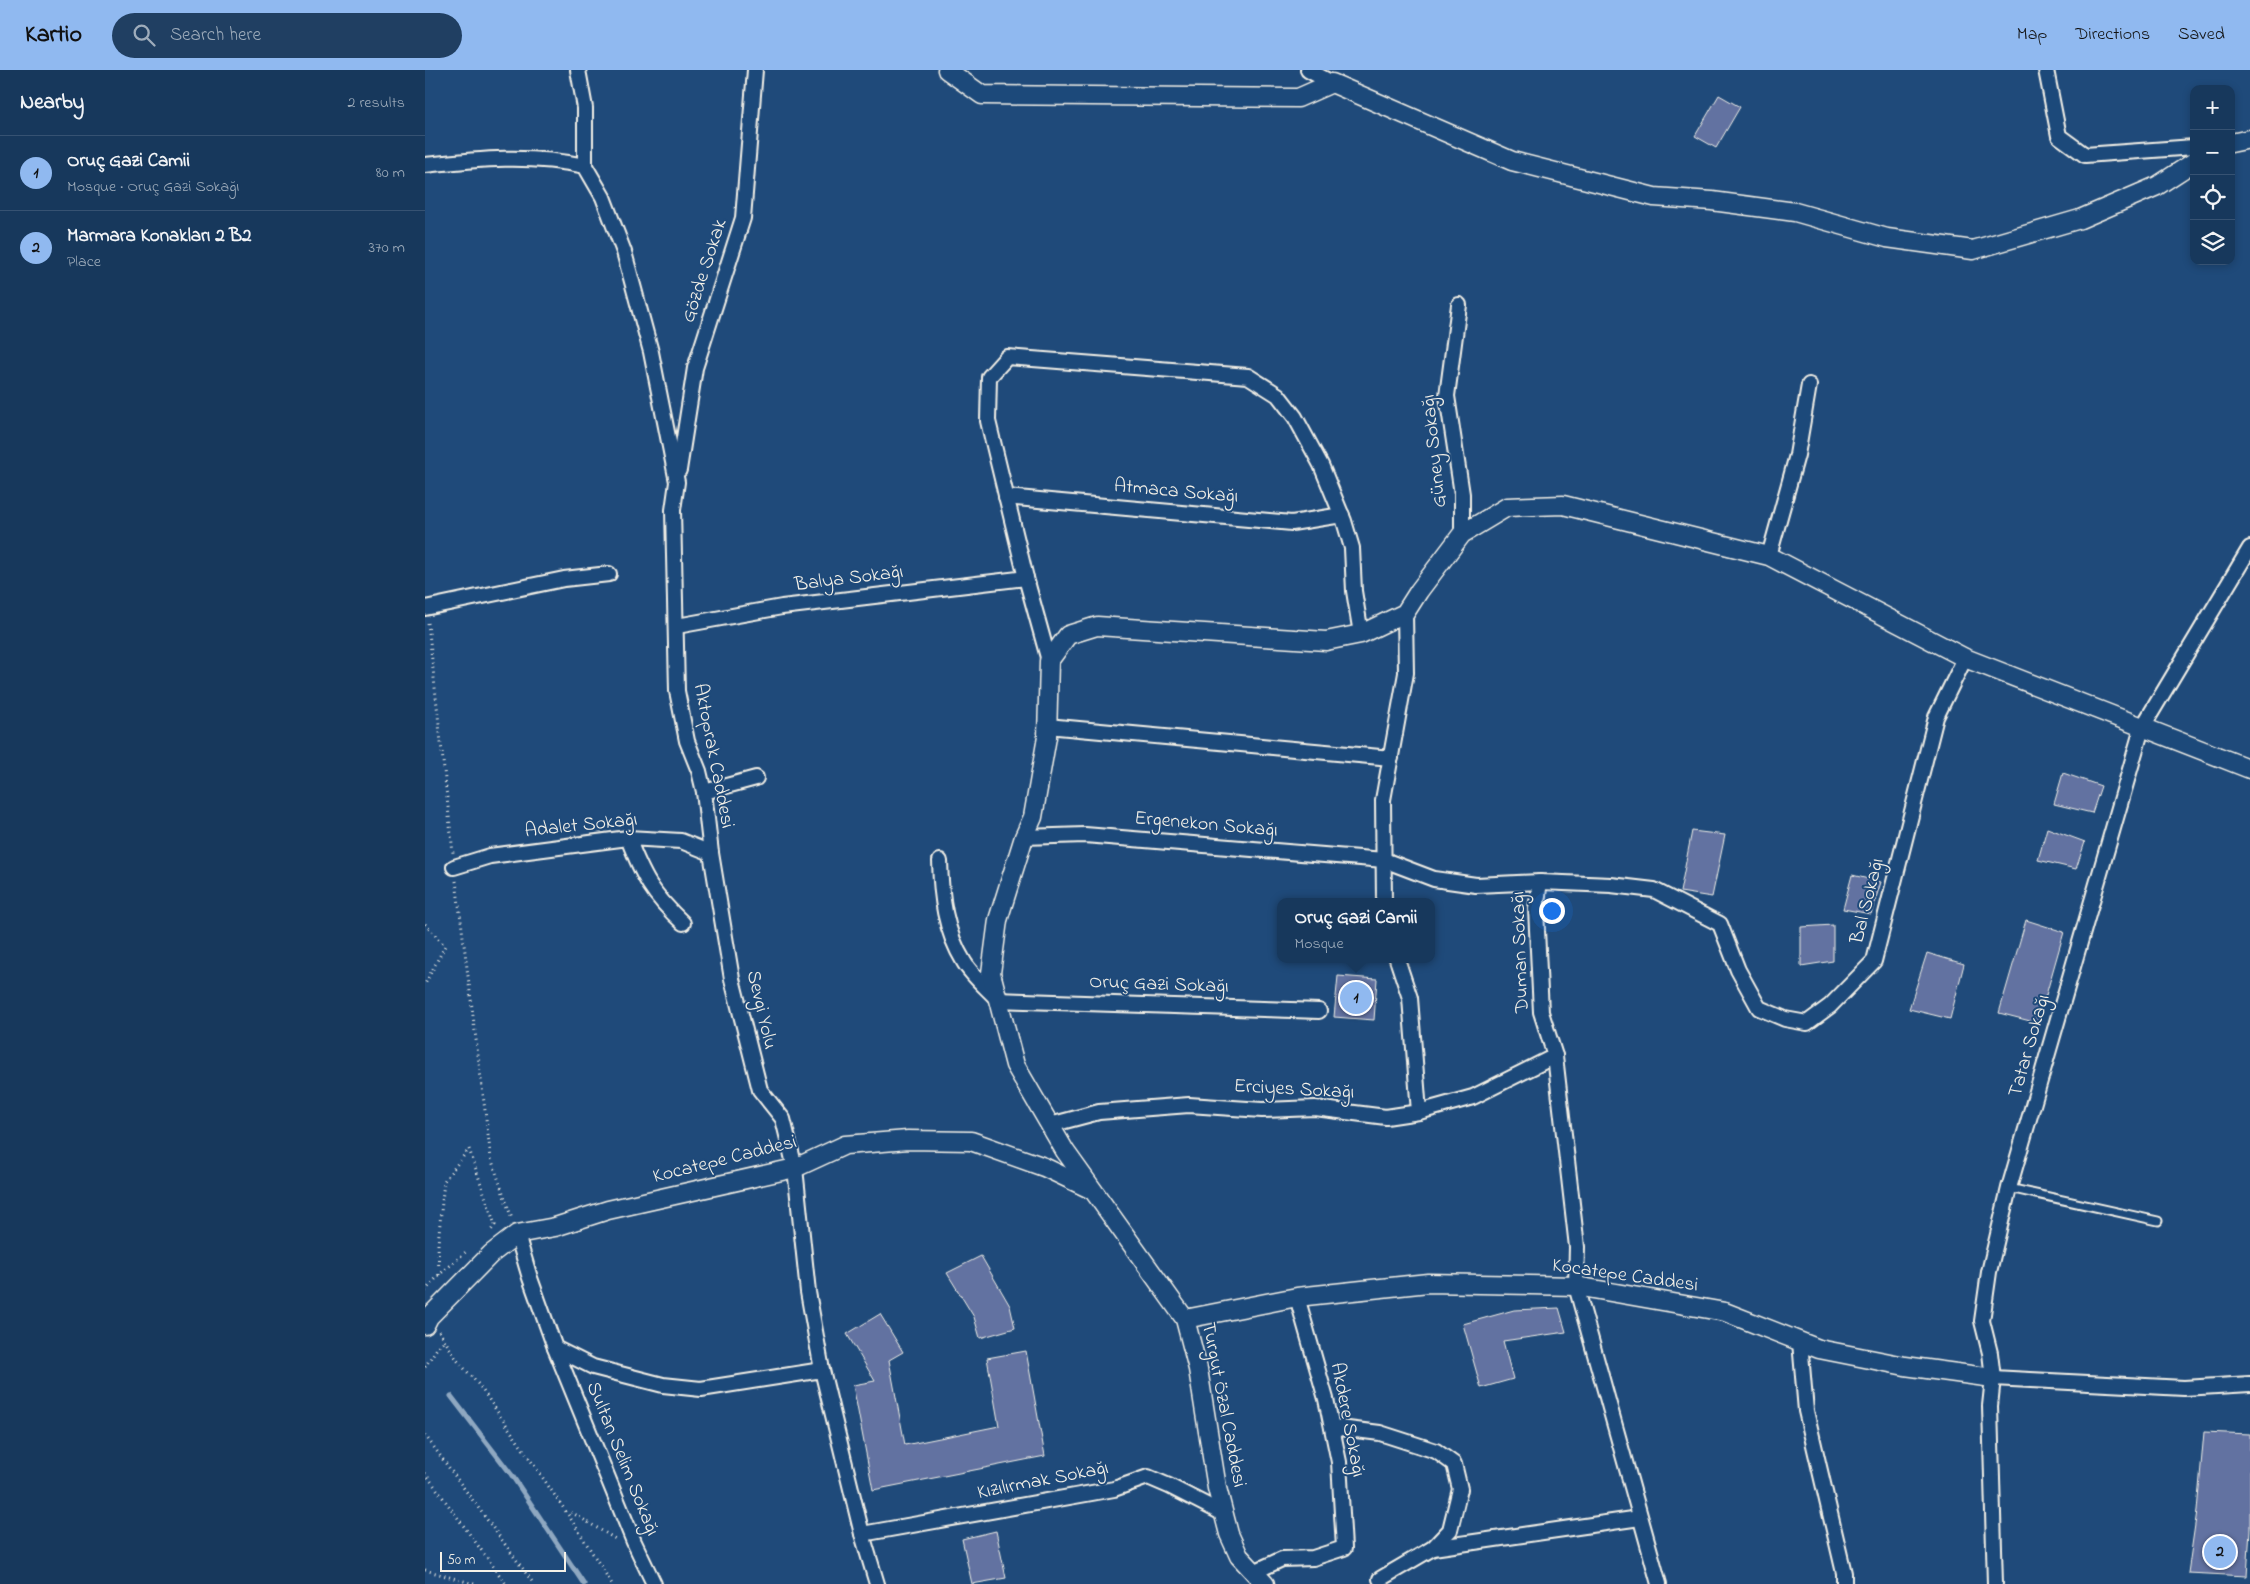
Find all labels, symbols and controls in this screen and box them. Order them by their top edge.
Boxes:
search box [112,13,462,58]
text: Kartio [25,18,82,53]
icon: search [130,21,158,49]
text: Search here [170,22,261,49]
text: Map [2017,22,2047,48]
text: Directions [2075,22,2150,48]
text: Saved [2178,22,2225,48]
map controls [2190,85,2235,265]
button: + [2190,85,2235,130]
text: Nearby [20,88,84,118]
text: 2 results [347,91,405,115]
button: − [2190,130,2235,175]
text: Oruç Gazi Camii [67,148,190,175]
text: 1 [33,161,39,185]
text: 80 m [376,161,405,185]
text: Mosque · Oruç Gazi Sokağı [67,175,239,199]
button: locate [2190,175,2235,220]
street label: Gözde Sokak [675,215,735,327]
button: layers [2190,220,2235,265]
text: Marmara Konakları 2 B2 [67,223,252,250]
text: 2 [32,236,40,260]
text: 370 m [368,236,405,260]
text: Place [67,250,101,274]
street label: Güney Sokağı [1415,393,1456,509]
street label: Atmaca Sokağı [1112,472,1239,513]
street label: Balya Sokağı [792,558,905,601]
street label: Aktoprak Caddesi [685,681,741,831]
street label: Ergenekon Sokağı [1133,804,1279,847]
street label: Adalet Sokağı [523,806,639,847]
street label: Bal Sokağı [1843,855,1894,948]
street label: Duman Sokağı [1504,890,1539,1014]
popup [1277,898,1435,963]
your location [1539,898,1565,924]
text: Oruç Gazi Camii [1295,905,1417,932]
text: Mosque [1295,932,1344,956]
street label: Sevgi Yolu [737,968,784,1053]
street label: Oruç Gazi Sokağı [1089,968,1229,1003]
pin: 1 [1340,979,1372,1017]
street label: Tatar Sokağı [2001,991,2059,1101]
street label: Erciyes Sokağı [1233,1072,1355,1109]
street label: Kocatepe Caddesi [650,1128,800,1192]
street label: Kocatepe Caddesi [1550,1251,1700,1301]
street label: Turgut Özal Caddesi [1192,1320,1253,1490]
street label: Akdere Sokağı [1321,1360,1372,1480]
street label: Sultan Selim Sokağı [577,1378,666,1541]
street label: Kızılırmak Sokağı [975,1454,1111,1509]
pin: 2 [2204,1533,2236,1571]
scale bar [440,1549,566,1572]
text: 50 m [447,1550,475,1571]

